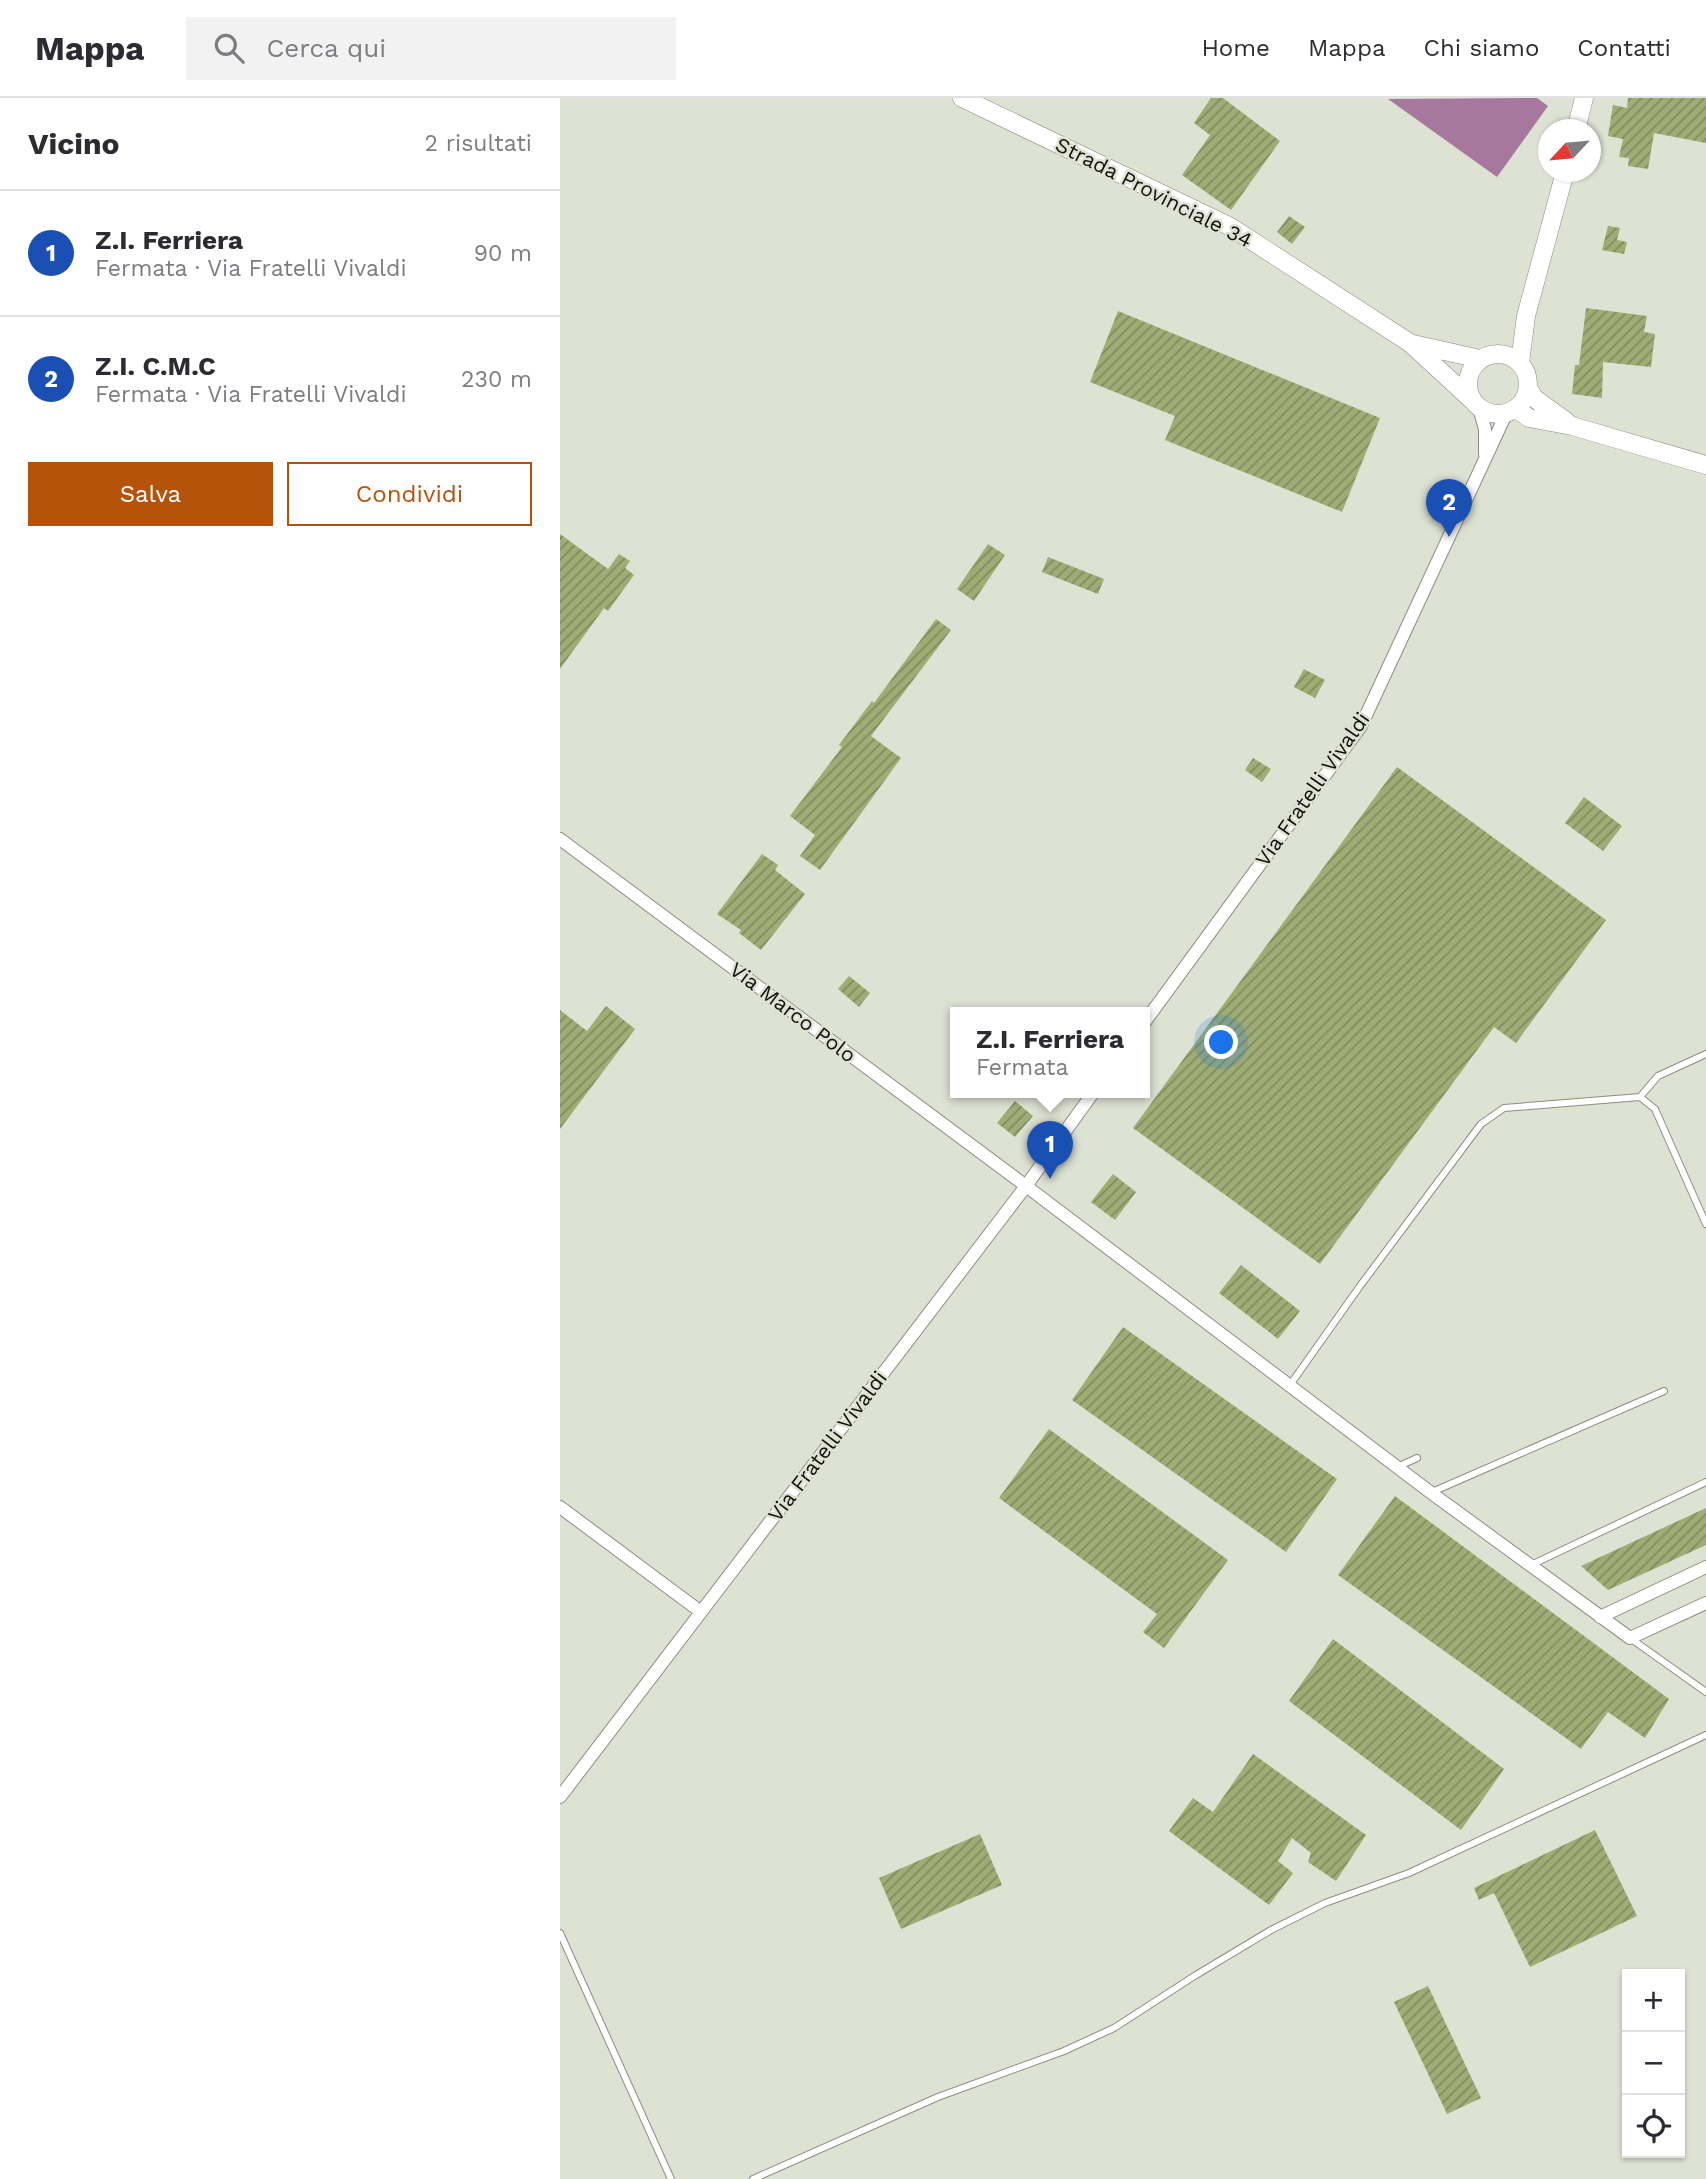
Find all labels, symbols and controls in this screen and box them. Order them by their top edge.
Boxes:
search box [186,17,676,80]
text: Mappa [35,29,144,68]
icon: search [210,29,248,67]
text: Cerca qui [266,33,386,63]
text: Home [1201,34,1270,62]
text: Mappa [1308,34,1386,62]
text: Chi siamo [1424,34,1539,62]
text: Contatti [1577,34,1671,62]
north arrow [1538,119,1601,182]
text: Vicino [28,126,120,161]
text: 2 risultati [424,130,532,157]
street label: Strada Provinciale 34 [1052,132,1256,252]
text: Z.I. Ferriera [95,225,243,255]
text: 1 [46,240,56,267]
text: 90 m [474,240,532,267]
text: Fermata · Via Fratelli Vivaldi [95,255,407,282]
text: Z.I. C.M.C [95,351,216,381]
text: 2 [44,366,58,393]
text: 230 m [461,366,532,393]
text: Fermata · Via Fratelli Vivaldi [95,381,407,408]
button: Salva [28,462,273,526]
button: Condividi [287,462,532,526]
pin: 2 [1426,479,1472,537]
street label: Via Fratelli Vivaldi [1250,707,1374,871]
street label: Via Marco Polo [725,956,861,1068]
popup [950,1007,1150,1098]
text: Z.I. Ferriera [976,1024,1124,1054]
your location [1204,1025,1238,1059]
text: Fermata [976,1054,1068,1081]
pin: 1 [1027,1121,1073,1179]
street label: Via Fratelli Vivaldi [762,1366,892,1526]
map controls [1622,1969,1685,2158]
button: + [1622,1969,1685,2032]
button: − [1622,2032,1685,2095]
button: locate [1622,2095,1685,2158]

